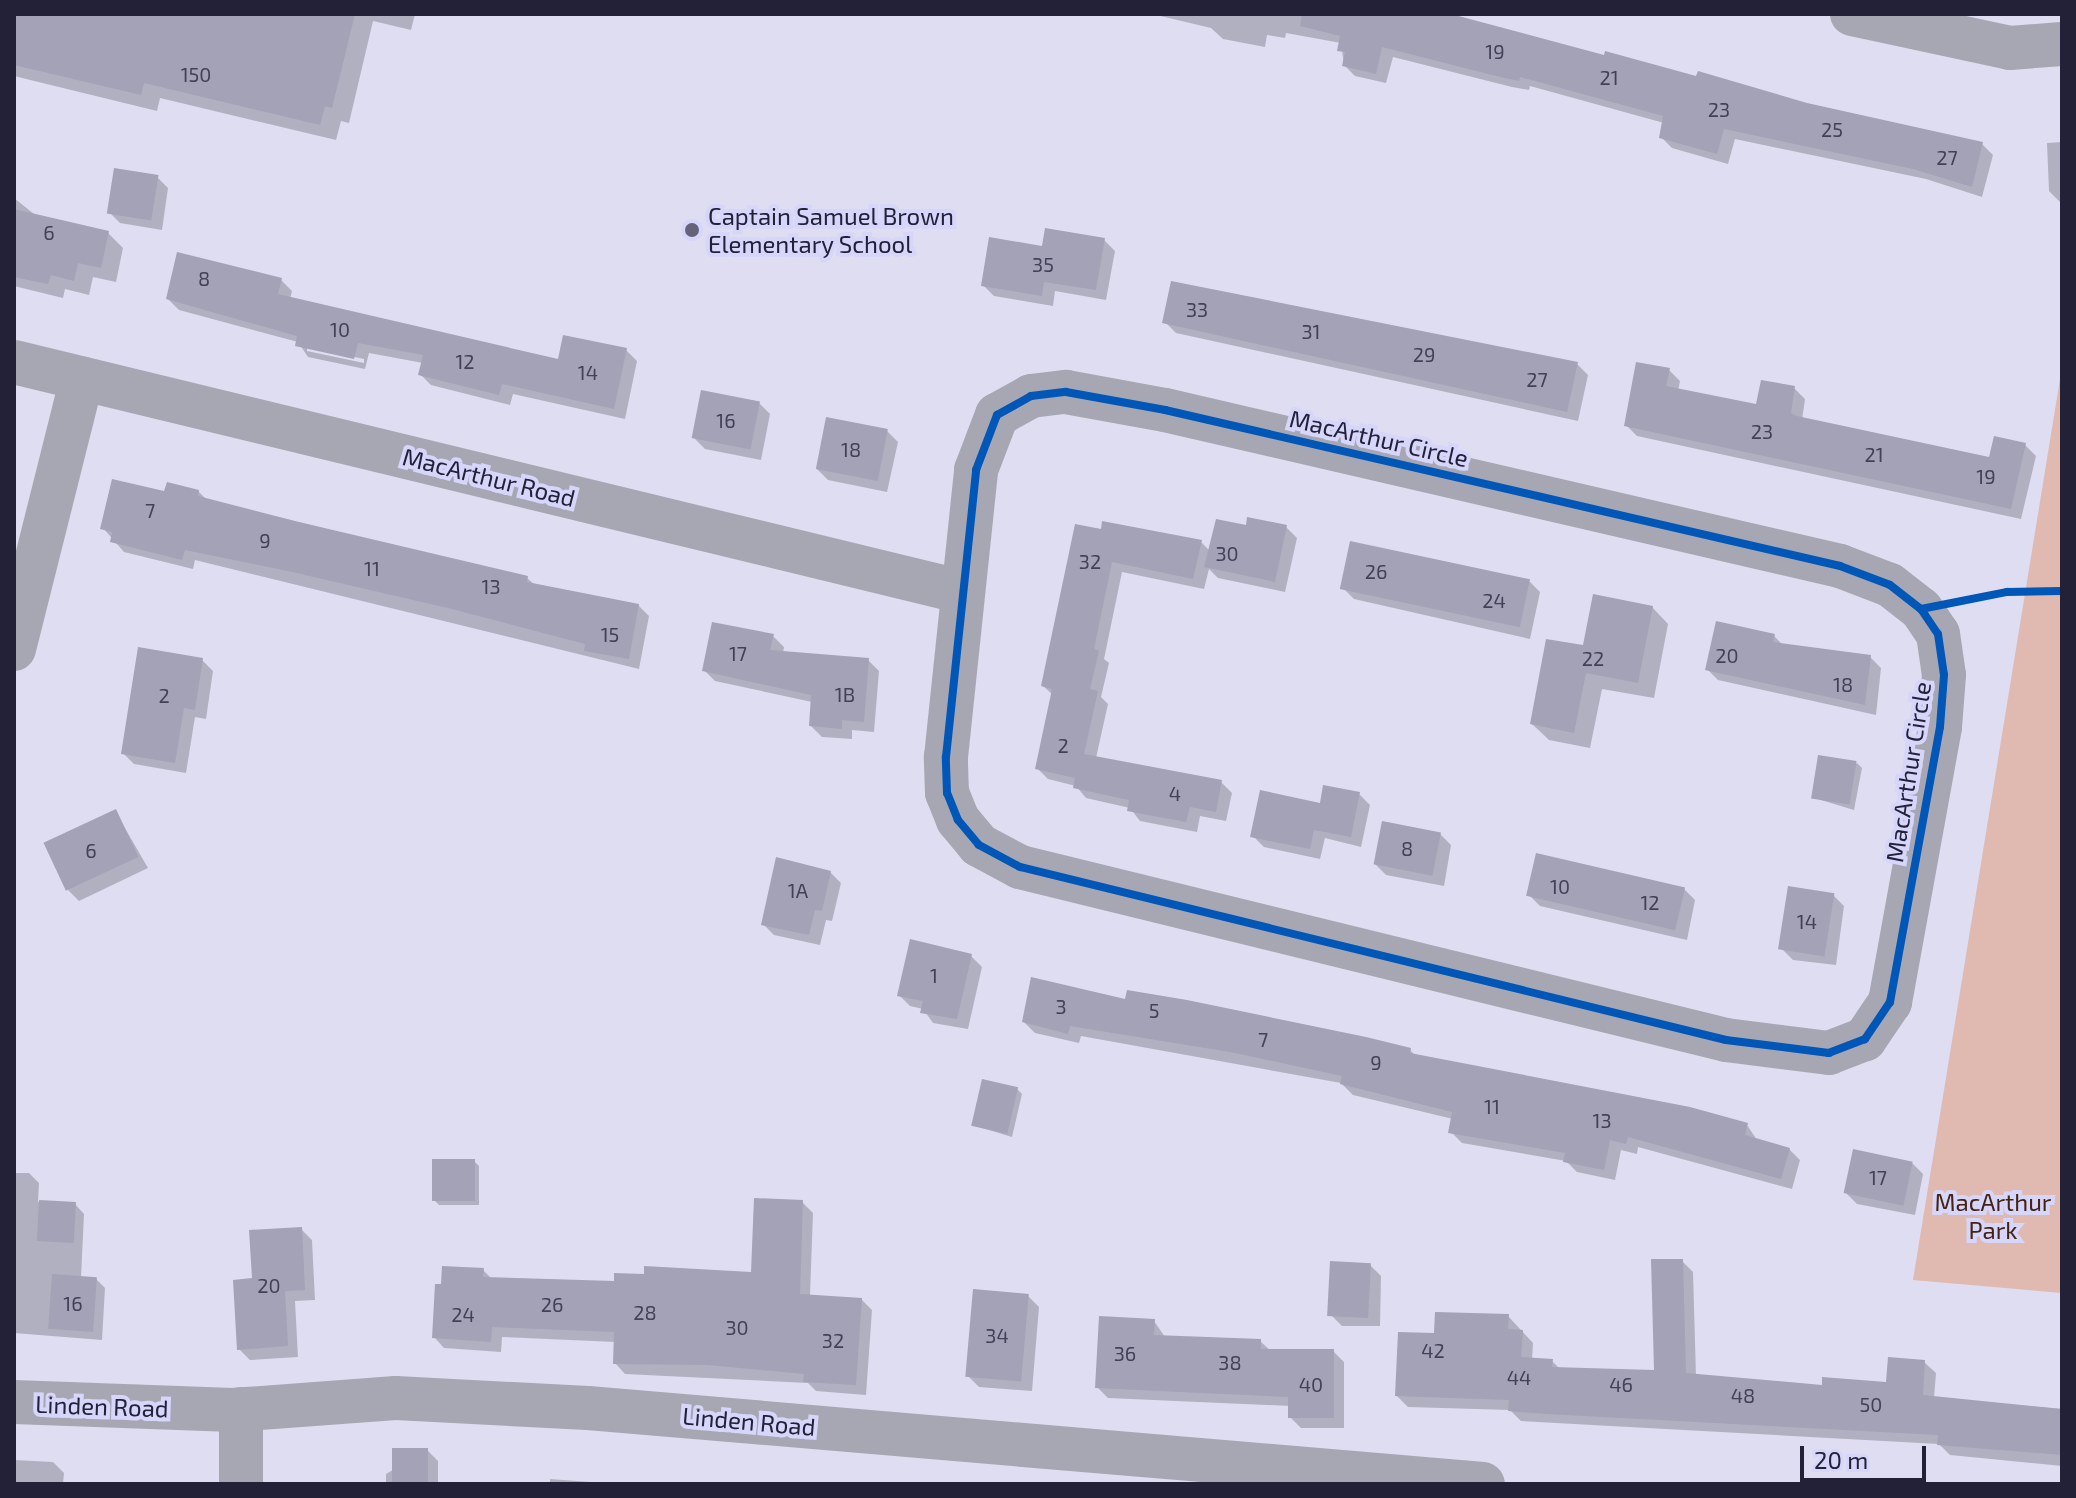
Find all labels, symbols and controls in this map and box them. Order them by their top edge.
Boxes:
house number: 19 [1485,39,1505,63]
house number: 150 [181,62,211,86]
house number: 21 [1599,65,1619,89]
house number: 23 [1708,97,1730,121]
house number: 25 [1821,117,1843,141]
house number: 27 [1936,145,1958,169]
place label: Captain Samuel Brown Elementary School [708,202,955,258]
house number: 6 [43,220,55,244]
marker: Captain Samuel Brown Elementary School [683,221,701,239]
house number: 35 [1032,252,1054,276]
house number: 8 [198,266,210,290]
house number: 33 [1186,297,1208,321]
house number: 10 [330,317,350,341]
house number: 31 [1301,319,1321,343]
house number: 29 [1413,342,1435,366]
house number: 12 [455,349,475,373]
house number: 14 [578,360,598,384]
house number: 27 [1526,367,1548,391]
street label: MacArthur Circle [1287,403,1471,473]
house number: 16 [716,408,736,432]
house number: 23 [1751,419,1773,443]
house number: 18 [841,437,861,461]
street label: MacArthur Road [399,442,579,512]
house number: 21 [1864,442,1884,466]
house number: 19 [1976,464,1996,488]
house number: 7 [145,498,155,522]
house number: 9 [259,528,271,552]
house number: 30 [1215,541,1239,565]
house number: 32 [1079,549,1101,573]
house number: 11 [364,556,380,580]
house number: 26 [1365,559,1387,583]
house number: 13 [481,574,501,598]
house number: 24 [1482,588,1506,612]
house number: 15 [601,622,619,646]
house number: 17 [729,641,747,665]
house number: 20 [1715,643,1739,667]
house number: 22 [1582,646,1604,670]
house number: 18 [1833,672,1853,696]
street label: MacArthur Circle [1879,679,1937,865]
house number: 1B [835,682,855,706]
house number: 2 [158,683,170,707]
house number: 2 [1057,733,1069,757]
house number: 4 [1169,781,1181,805]
house number: 8 [1401,836,1413,860]
house number: 6 [85,838,97,862]
house number: 10 [1550,874,1570,898]
house number: 1A [788,878,808,902]
house number: 12 [1640,890,1660,914]
house number: 14 [1797,909,1817,933]
house number: 1 [930,963,938,987]
house number: 3 [1055,994,1067,1018]
house number: 5 [1149,998,1159,1022]
house number: 7 [1258,1027,1268,1051]
house number: 9 [1370,1050,1382,1074]
house number: 11 [1484,1094,1500,1118]
house number: 13 [1592,1108,1612,1132]
house number: 17 [1869,1165,1887,1189]
park label: MacArthur Park [1935,1188,2051,1244]
house number: 20 [257,1273,281,1297]
house number: 16 [63,1291,83,1315]
house number: 26 [541,1292,563,1316]
house number: 28 [633,1300,657,1324]
house number: 24 [451,1302,475,1326]
house number: 30 [725,1315,749,1339]
house number: 34 [985,1323,1009,1347]
house number: 32 [822,1328,844,1352]
house number: 42 [1421,1338,1445,1362]
house number: 36 [1114,1341,1136,1365]
house number: 38 [1218,1350,1242,1374]
house number: 44 [1507,1365,1531,1389]
house number: 40 [1299,1372,1323,1396]
house number: 46 [1609,1372,1633,1396]
house number: 48 [1731,1383,1755,1407]
street label: Linden Road [35,1389,169,1423]
house number: 50 [1860,1392,1882,1416]
street label: Linden Road [681,1401,817,1441]
scale bar [1804,1430,1930,1480]
text: 20 m [1814,1445,1868,1474]

